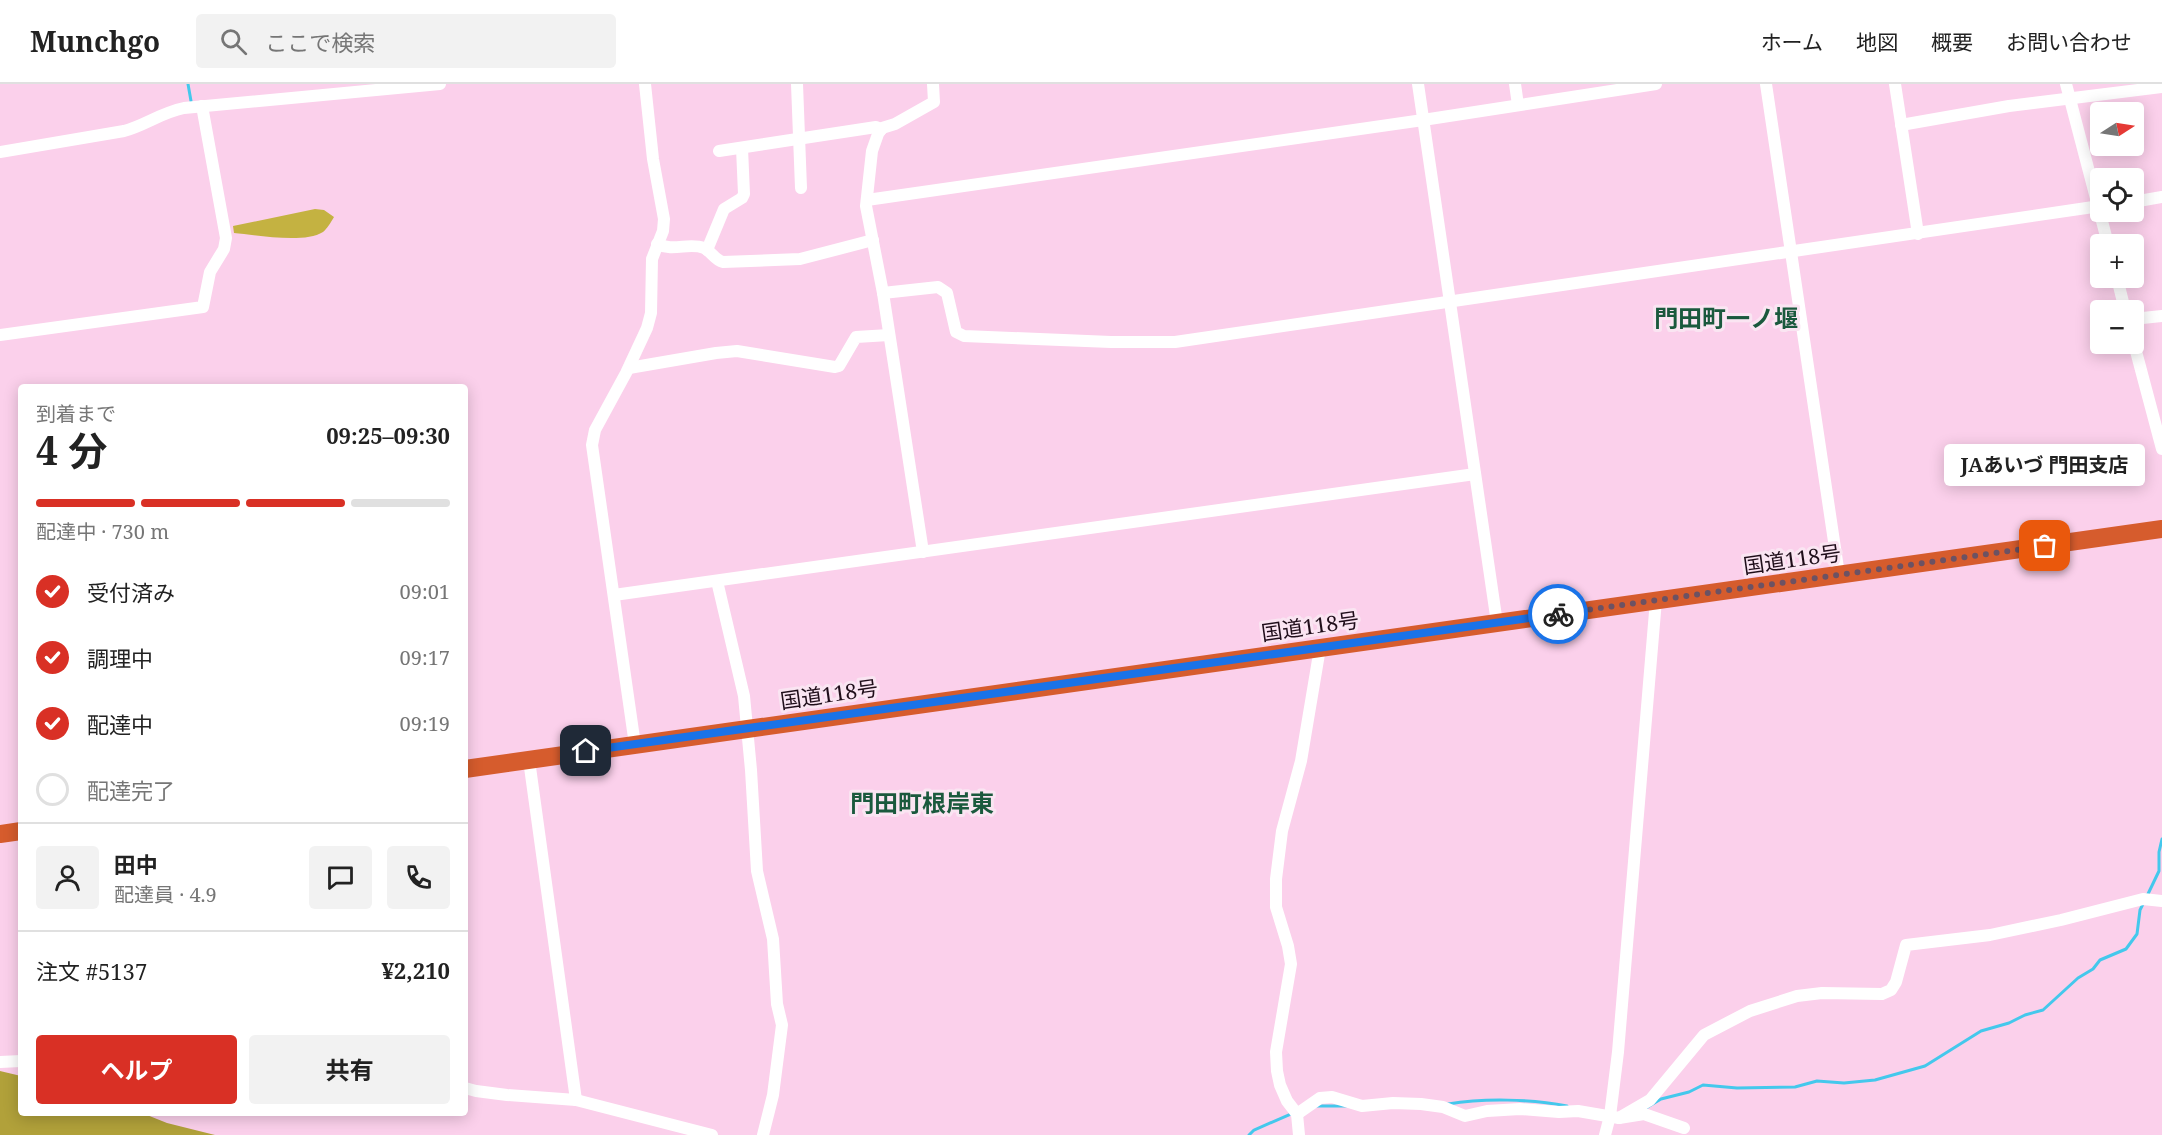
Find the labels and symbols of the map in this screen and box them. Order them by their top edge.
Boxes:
north arrow [2090,102,2144,156]
district label: 門田町一ノ堰 [1654,301,1798,334]
callout: JAあいづ 門田支店 [1944,444,2146,486]
pin [2019,520,2070,571]
street label: 国道118号 [1741,538,1843,580]
courier [1528,584,1588,644]
street label: 国道118号 [1259,605,1361,647]
street label: 国道118号 [778,673,880,715]
pin [560,725,611,776]
district label: 門田町根岸東 [850,786,994,819]

